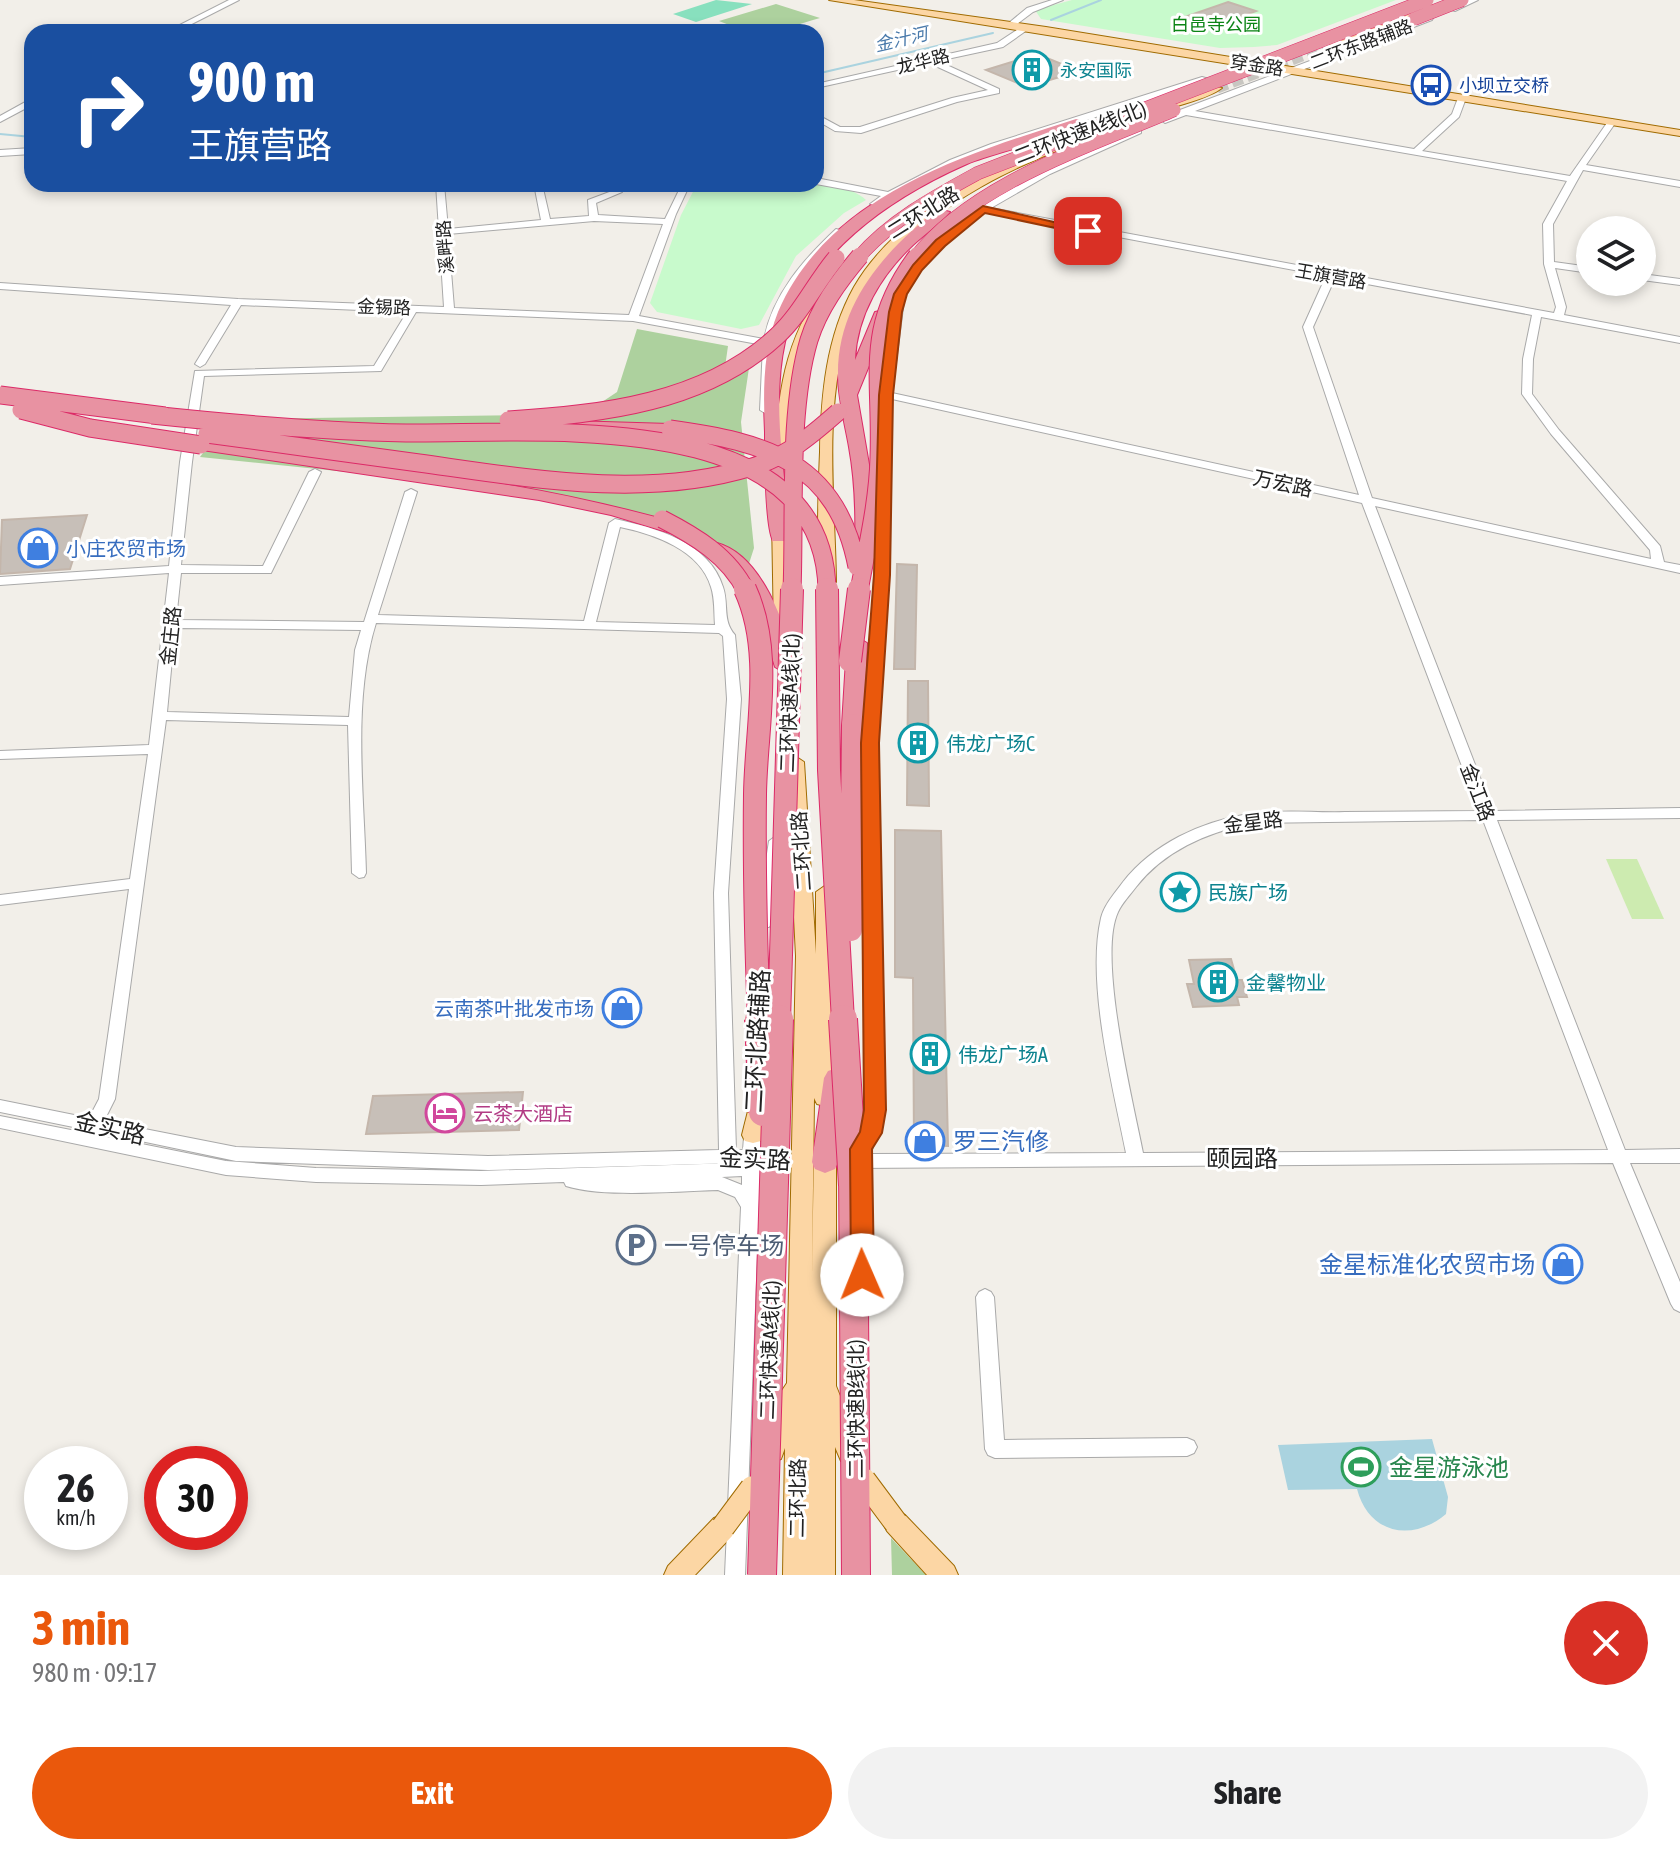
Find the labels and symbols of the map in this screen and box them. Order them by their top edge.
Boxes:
park label: 白邑寺公园 [1171,14,1261,35]
street label: 二环东路辅路 [1307,15,1415,73]
water label: 金汁河 [872,22,933,55]
street label: 龙华路 [894,44,952,78]
building icon: 永安国际 [1011,49,1053,91]
street label: 穿金路 [1229,50,1285,80]
place label: 永安国际 [1060,60,1132,81]
bus stop icon: 小坝立交桥 [1410,64,1452,106]
place label: 小坝立交桥 [1459,75,1549,96]
street label: 二环快速A线(北) [1011,96,1149,168]
street label: 二环北路 [883,181,963,243]
pin [1054,197,1122,265]
street label: 溪畔路 [433,219,457,275]
street label: 王旗营路 [1294,259,1368,293]
street label: 金锡路 [357,296,411,318]
street label: 万宏路 [1251,466,1315,500]
shop icon: 小庄农贸市场 [17,527,59,569]
place label: 小庄农贸市场 [66,537,186,560]
street label: 金庄路 [155,605,185,667]
street label: 二环快速A线(北) [775,633,803,773]
building icon: 伟龙广场C [897,722,939,764]
place label: 伟龙广场C [946,732,1035,755]
street label: 金江路 [1457,760,1499,824]
street label: 金星路 [1222,807,1284,837]
street label: 二环北路 [787,810,815,892]
place icon: 民族广场 [1159,871,1201,913]
place label: 民族广场 [1208,881,1288,904]
building icon: 金馨物业 [1197,961,1239,1003]
street label: 二环北路辅路 [740,968,774,1114]
place label: 金馨物业 [1246,971,1326,994]
shop icon: 云南茶叶批发市场 [601,987,643,1029]
place label: 云南茶叶批发市场 [434,997,594,1020]
building icon: 伟龙广场A [909,1033,951,1075]
place label: 伟龙广场A [958,1043,1048,1066]
hotel icon: 云茶大酒店 [424,1092,466,1134]
place label: 云茶大酒店 [473,1102,573,1125]
street label: 金实路 [72,1107,148,1149]
shop icon: 罗三汽修 [904,1120,946,1162]
place label: 罗三汽修 [953,1128,1049,1155]
street label: 金实路 [718,1144,792,1174]
street label: 颐园路 [1206,1145,1278,1172]
parking icon: 一号停车场 [615,1224,657,1266]
place label: 一号停车场 [664,1232,784,1259]
position arrow [820,1233,904,1317]
shop icon: 金星标准化农贸市场 [1542,1243,1584,1285]
place label: 金星标准化农贸市场 [1319,1251,1535,1278]
street label: 二环快速A线(北) [755,1280,783,1420]
street label: 二环快速B线(北) [844,1339,867,1479]
speed limit sign: 30 [144,1446,248,1550]
sports icon: 金星游泳池 [1340,1446,1382,1488]
place label: 金星游泳池 [1389,1454,1509,1481]
street label: 二环北路 [785,1458,809,1538]

